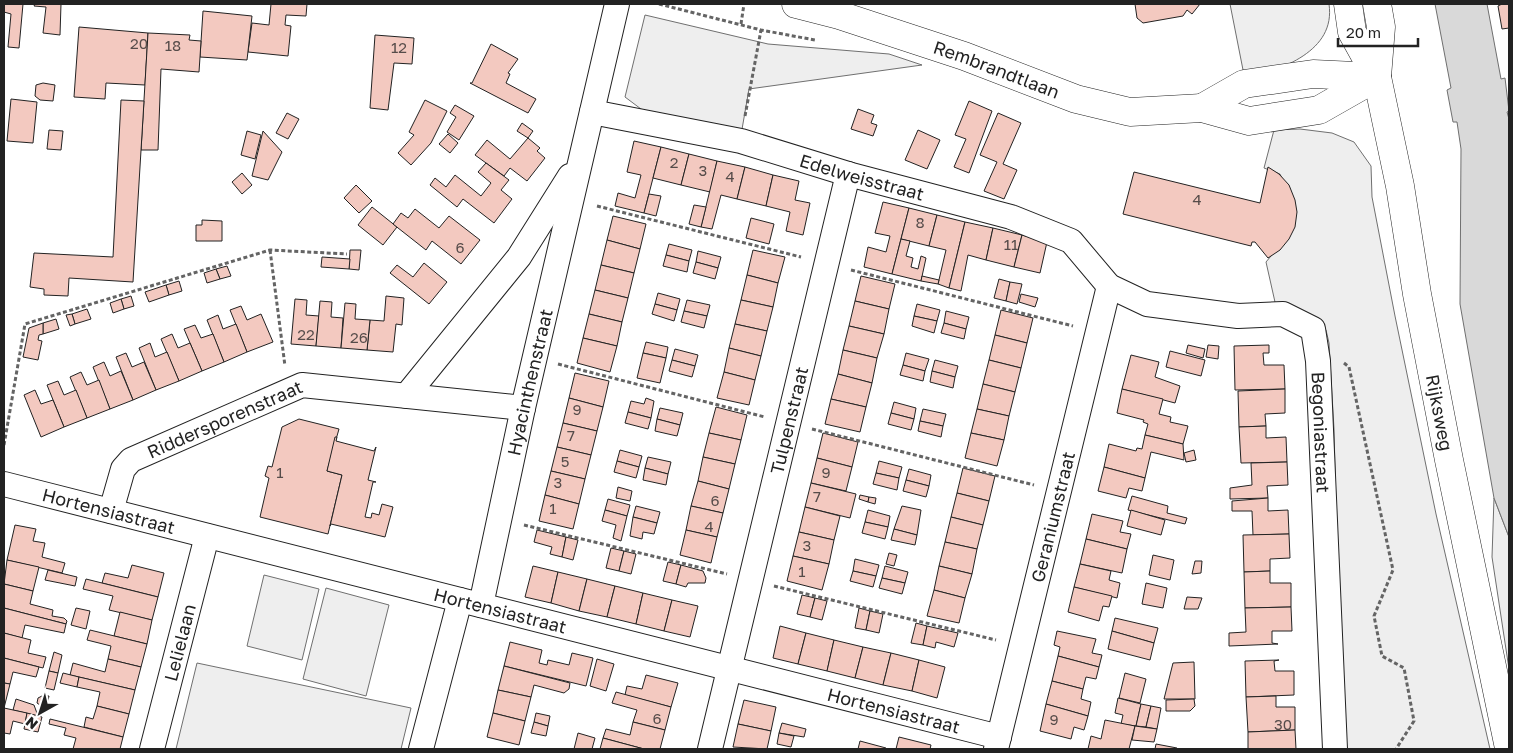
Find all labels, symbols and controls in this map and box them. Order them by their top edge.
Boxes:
scale bar [1338,15,1418,47]
text: 20 m [1346,23,1381,41]
house number: 20 [130,34,148,52]
house number: 18 [165,36,181,54]
street label: Rembrandtlaan [931,36,1063,103]
house number: 12 [391,38,407,56]
street label: Edelweisstraat [797,149,927,205]
house number: 2 [670,153,678,171]
house number: 3 [699,161,707,179]
house number: 4 [725,167,735,185]
house number: 4 [1192,190,1202,208]
house number: 8 [915,213,925,231]
house number: 11 [1004,235,1018,253]
house number: 6 [455,238,465,256]
street label: Hyacinthenstraat [502,307,557,458]
house number: 22 [297,325,315,343]
house number: 26 [350,328,368,346]
street label: Tulpenstraat [765,364,812,476]
street label: Begoniastraat [1307,371,1335,493]
street label: Rijksweg [1422,372,1458,453]
street label: Riddersporenstraat [144,375,306,463]
house number: 9 [572,400,582,418]
house number: 7 [567,426,575,444]
street label: Geraniumstraat [1026,449,1079,584]
house number: 5 [561,452,569,470]
house number: 1 [276,463,284,481]
house number: 9 [821,463,831,481]
house number: 3 [554,473,562,491]
street label: Hortensiastraat [40,483,177,538]
house number: 7 [813,487,821,505]
house number: 6 [710,491,720,509]
house number: 1 [549,499,557,517]
house number: 4 [704,517,714,535]
house number: 3 [803,536,811,554]
house number: 1 [798,562,806,580]
street label: Hortensiastraat [432,583,569,638]
street label: Lelielaan [159,602,200,683]
street label: Hortensiastraat [825,683,962,738]
north arrow [15,688,65,738]
house number: 6 [652,709,662,727]
house number: 9 [1049,710,1059,728]
text: N [22,714,41,733]
house number: 30 [1274,715,1292,733]

